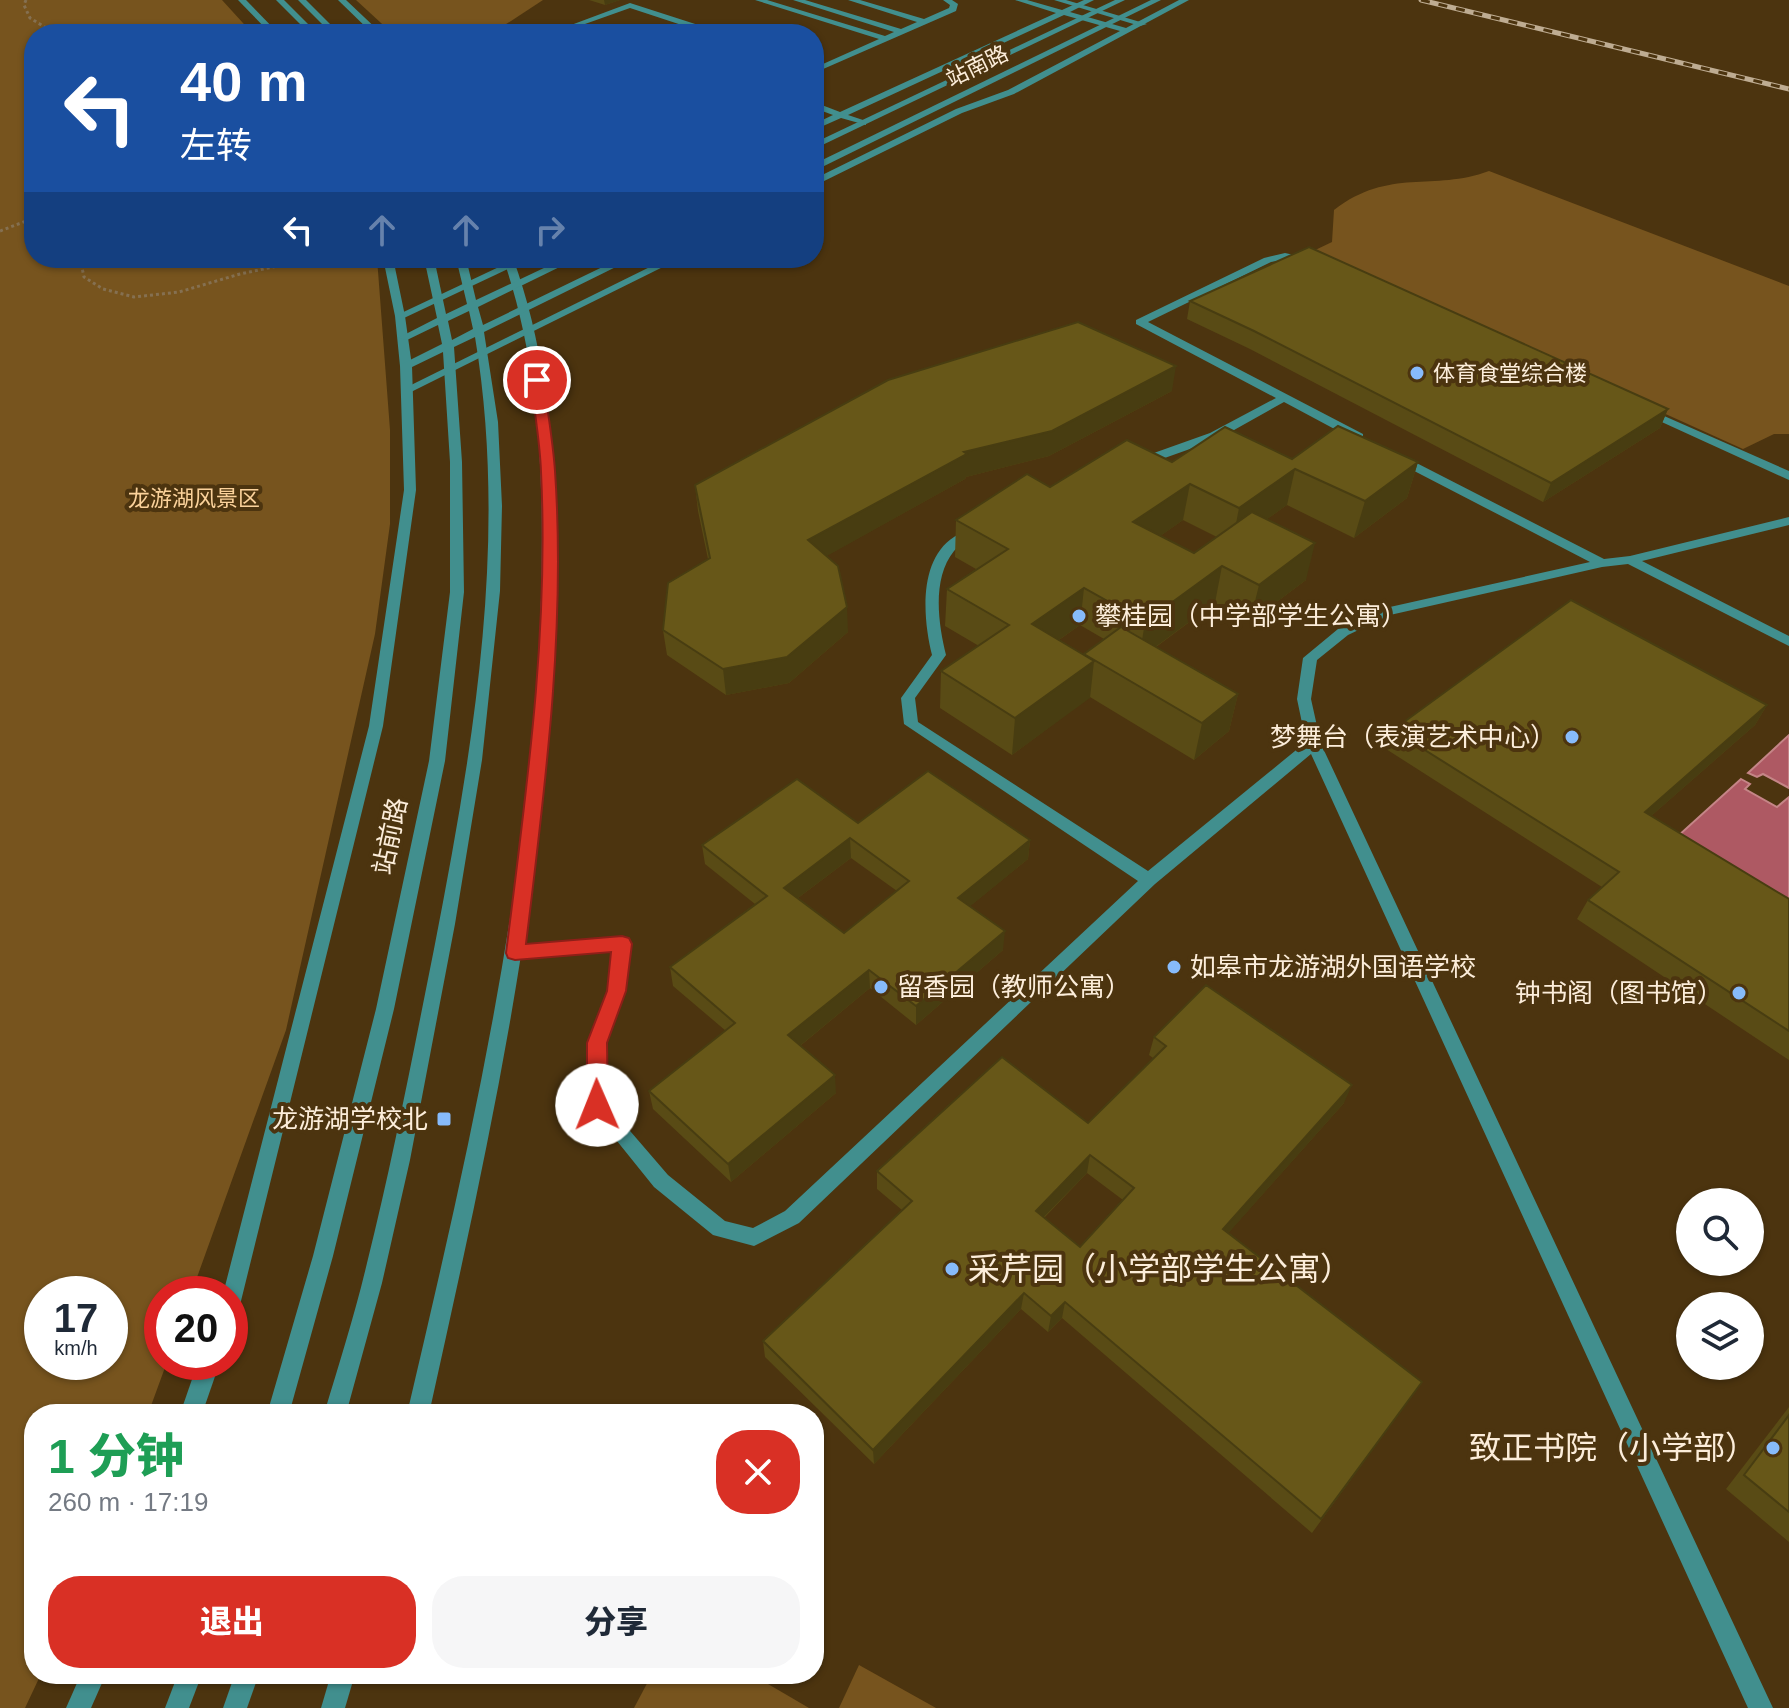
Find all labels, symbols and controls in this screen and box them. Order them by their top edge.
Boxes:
street label: 站南路 [942,40,1012,92]
text: 40 m [180,50,308,113]
icon: left [48,56,152,160]
text: 左转 [180,125,252,166]
icon: left [276,208,320,252]
icon: ahead [360,208,404,252]
icon: ahead [444,208,488,252]
icon: right [528,208,572,252]
pin [503,346,571,414]
icon: arrive [515,358,559,402]
place label: 体育食堂综合楼 [1433,361,1587,386]
marker: 体育食堂综合楼 [1408,364,1426,382]
park label: 龙游湖风景区 [128,486,260,511]
place label: 攀桂园（中学部学生公寓） [1095,601,1407,631]
marker: 攀桂园（中学部学生公寓） [1070,607,1088,625]
place label: 梦舞台（表演艺术中心） [1270,722,1556,752]
marker: 梦舞台（表演艺术中心） [1563,728,1581,746]
street label: 站前路 [367,795,413,877]
place label: 如皋市龙游湖外国语学校 [1190,952,1476,982]
marker: 如皋市龙游湖外国语学校 [1165,958,1183,976]
place label: 留香园（教师公寓） [897,972,1131,1002]
marker: 留香园（教师公寓） [872,978,890,996]
place label: 钟书阁（图书馆） [1515,978,1723,1008]
marker: 钟书阁（图书馆） [1730,984,1748,1002]
position arrow [555,1063,639,1147]
place label: 龙游湖学校北 [272,1104,428,1134]
marker: 龙游湖学校北 [435,1110,453,1128]
map controls [1676,1188,1764,1380]
button: search [1676,1188,1764,1276]
place label: 采芹园（小学部学生公寓） [968,1251,1352,1287]
marker: 采芹园（小学部学生公寓） [943,1260,961,1278]
speed limit sign: 20 [144,1276,248,1380]
button: layers [1676,1292,1764,1380]
text: 17 [54,1296,98,1340]
text: km/h [54,1337,98,1359]
text: 1 分钟 [48,1430,184,1483]
button: close [716,1430,800,1514]
place label: 致正书院（小学部） [1469,1430,1757,1466]
marker: 致正书院（小学部） [1764,1439,1782,1457]
text: 260 m · 17:19 [48,1487,208,1517]
button: 退出 [48,1576,416,1668]
button: 分享 [432,1576,800,1668]

